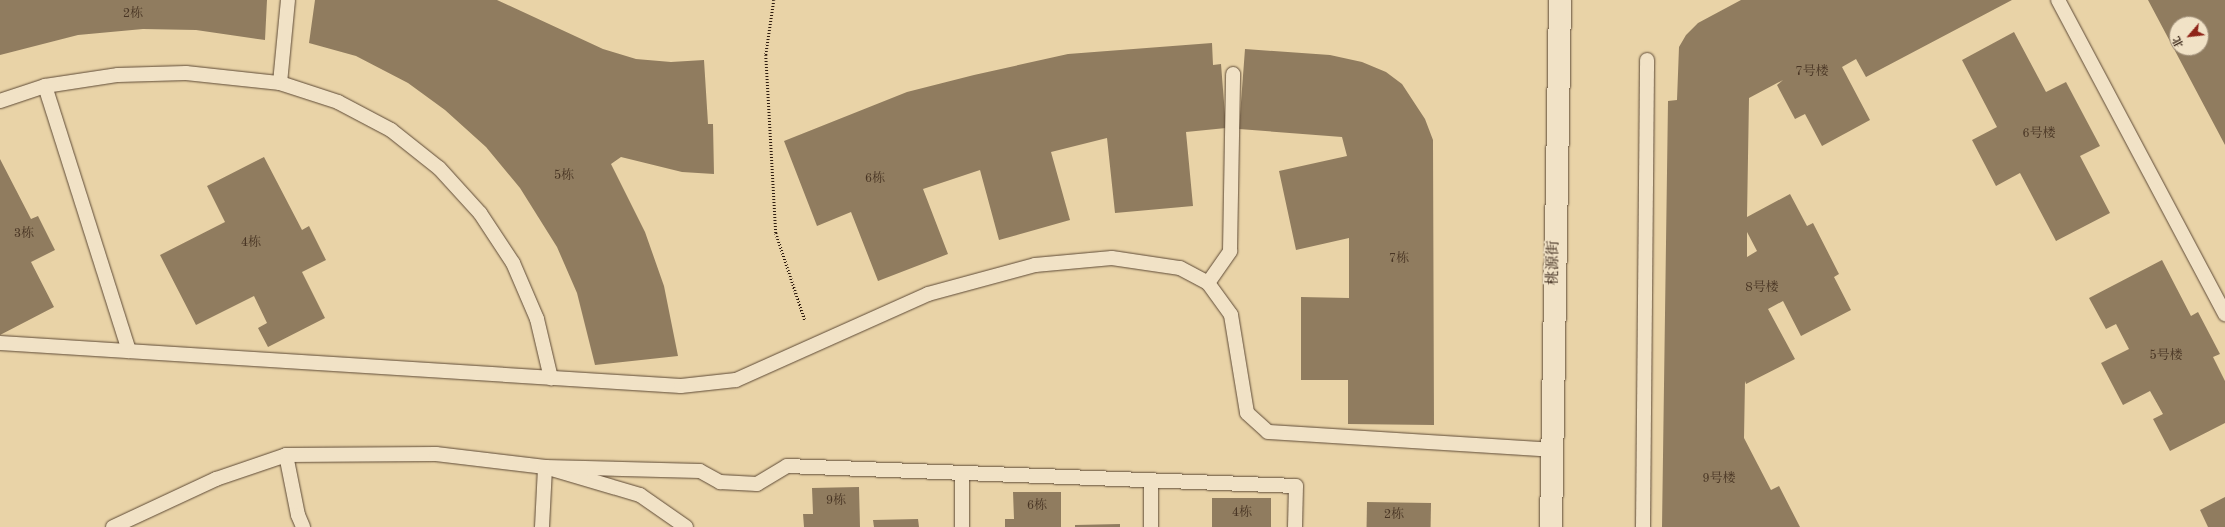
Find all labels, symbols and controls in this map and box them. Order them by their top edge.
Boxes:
house number: 2栋 [123,6,143,22]
north arrow [2169,16,2209,56]
text: 北 [2171,34,2186,49]
house number: 7号楼 [1795,64,1829,80]
house number: 6号楼 [2022,126,2056,142]
house number: 5栋 [554,168,574,184]
house number: 6栋 [865,171,885,187]
house number: 3栋 [14,226,34,242]
house number: 4栋 [241,235,261,251]
street label: 桃源街 [1545,240,1563,286]
house number: 7栋 [1389,251,1409,267]
house number: 8号楼 [1745,280,1779,296]
house number: 5号楼 [2149,348,2183,364]
house number: 9号楼 [1702,471,1736,487]
house number: 9栋 [826,493,846,509]
house number: 6栋 [1027,498,1047,514]
house number: 4栋 [1232,505,1252,521]
house number: 2栋 [1384,507,1404,523]

